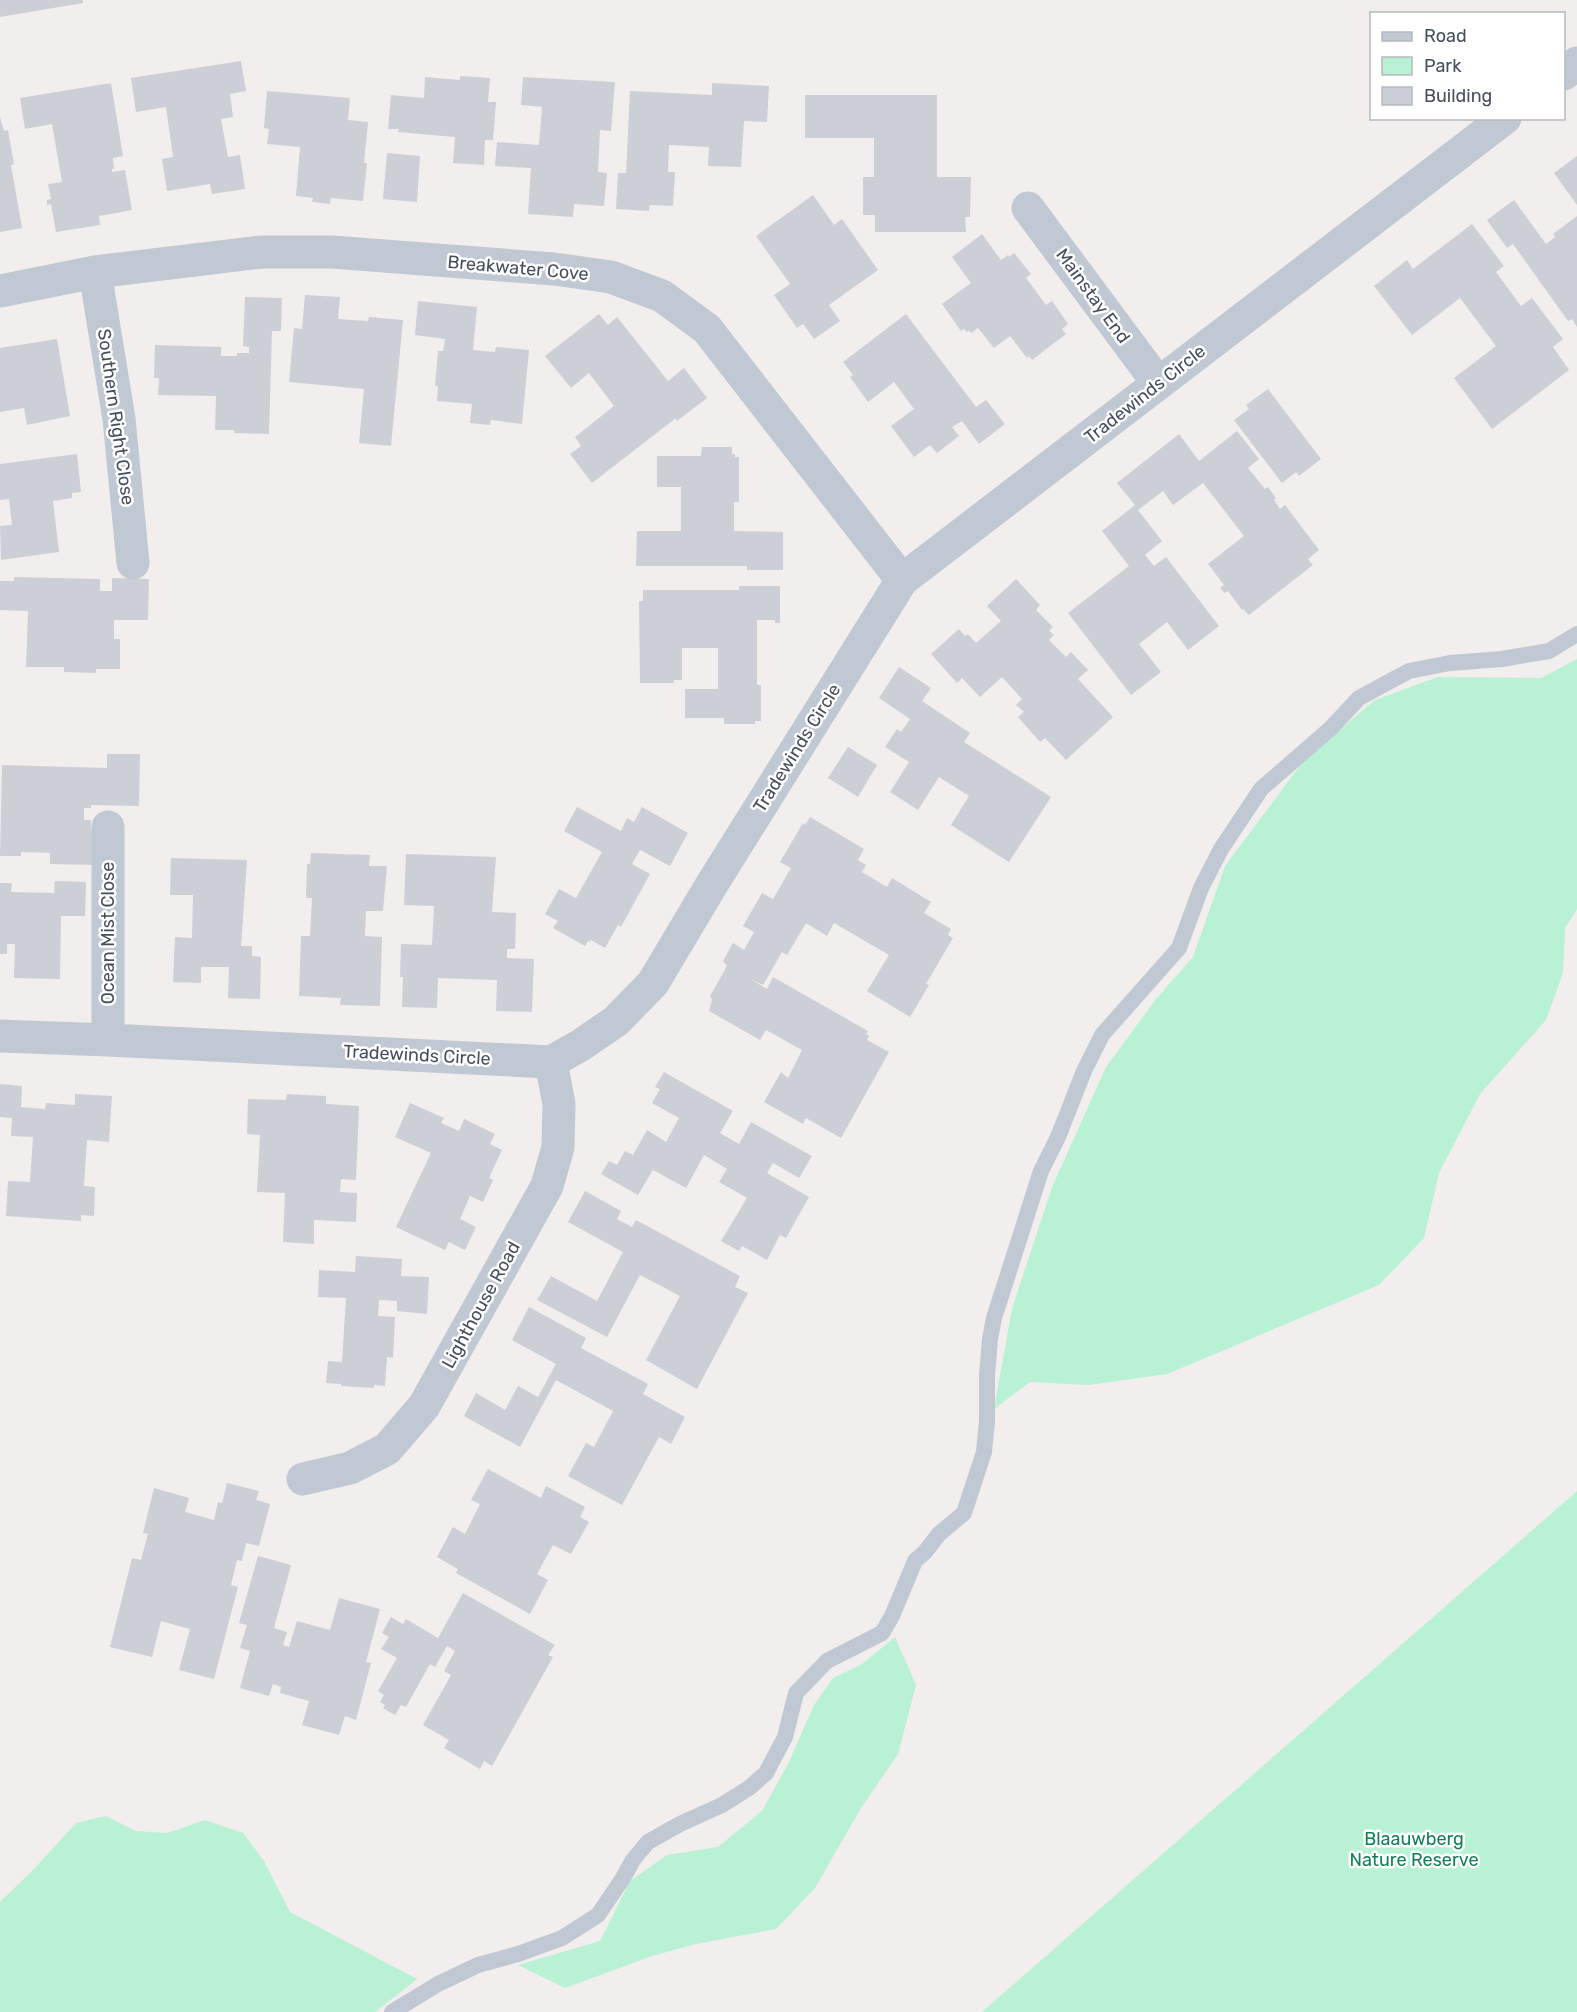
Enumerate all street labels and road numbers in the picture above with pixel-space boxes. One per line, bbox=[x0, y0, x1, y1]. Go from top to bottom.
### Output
street label: Mainstay End bbox=[1051, 244, 1135, 348]
street label: Breakwater Cove bbox=[446, 251, 590, 285]
street label: Southern Right Close bbox=[93, 327, 139, 507]
street label: Tradewinds Circle bbox=[1080, 340, 1210, 448]
street label: Tradewinds Circle bbox=[749, 680, 845, 816]
street label: Ocean Mist Close bbox=[97, 862, 119, 1004]
street label: Tradewinds Circle bbox=[343, 1040, 491, 1070]
street label: Lighthouse Road bbox=[437, 1238, 525, 1372]

